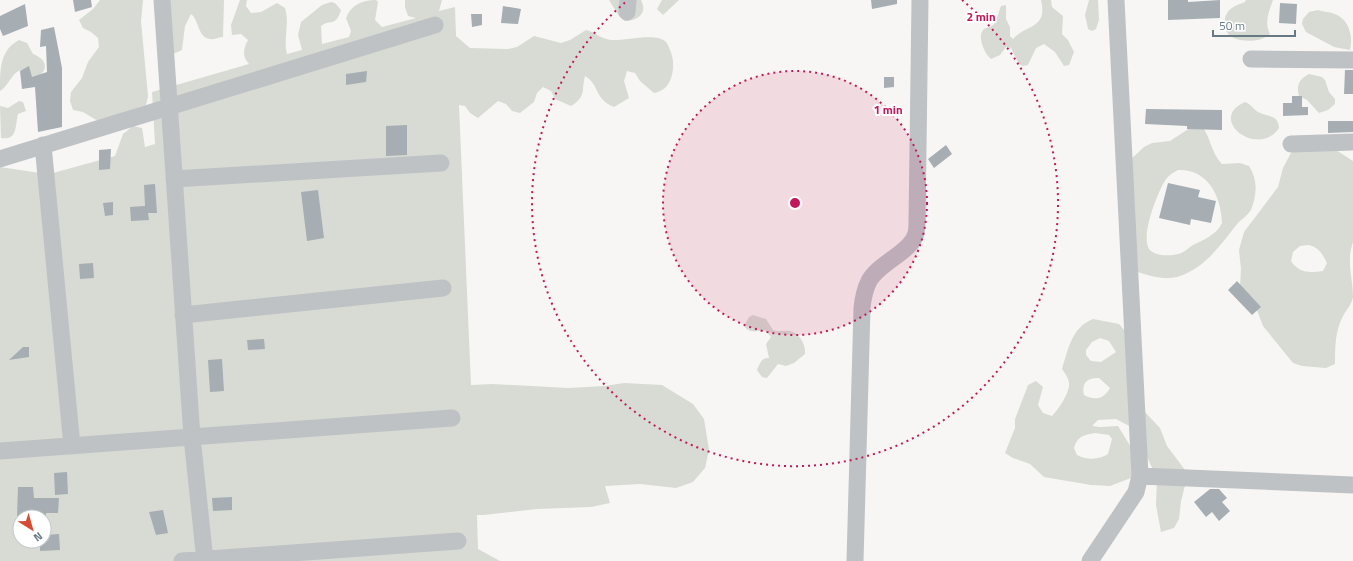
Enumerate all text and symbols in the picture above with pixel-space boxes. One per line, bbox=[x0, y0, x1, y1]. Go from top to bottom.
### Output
text: 2 min bbox=[966, 7, 996, 26]
scale bar bbox=[1213, 12, 1295, 38]
text: 50 m bbox=[1219, 16, 1245, 35]
text: 1 min bbox=[873, 100, 903, 119]
centre of rings bbox=[788, 196, 802, 210]
north arrow bbox=[12, 509, 52, 549]
text: N bbox=[30, 528, 46, 546]

